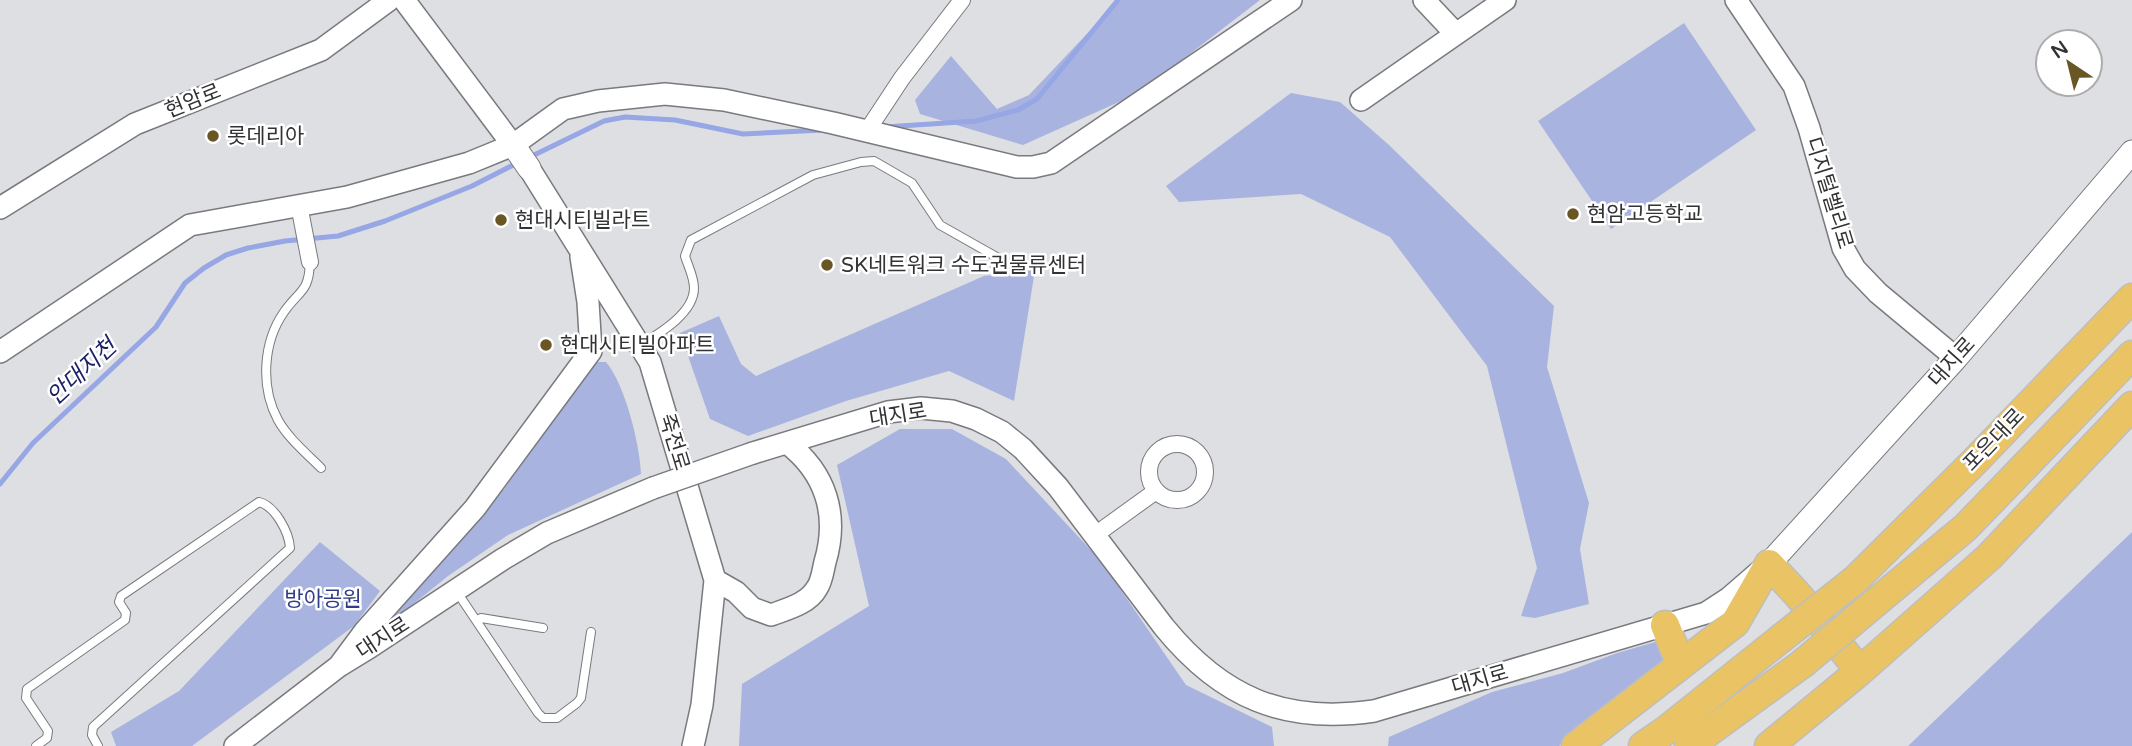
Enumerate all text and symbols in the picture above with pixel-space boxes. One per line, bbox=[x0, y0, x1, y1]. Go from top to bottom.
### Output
north arrow bbox=[2034, 28, 2104, 98]
text: N bbox=[2047, 37, 2072, 63]
street label: 현암로 bbox=[161, 79, 225, 123]
place label: 롯데리아 bbox=[227, 124, 304, 149]
marker: 롯데리아 bbox=[205, 128, 221, 144]
street label: 디지털벨리로 bbox=[1800, 134, 1858, 252]
place label: 현암고등학교 bbox=[1587, 202, 1703, 227]
marker: 현암고등학교 bbox=[1565, 206, 1581, 222]
place label: 현대시티빌라트 bbox=[515, 208, 650, 233]
marker: 현대시티빌라트 bbox=[493, 212, 509, 228]
place label: SK네트워크 수도권물류센터 bbox=[841, 253, 1086, 278]
marker: SK네트워크 수도권물류센터 bbox=[819, 257, 835, 273]
water label: 안대지천 bbox=[42, 331, 125, 411]
street label: 대지로 bbox=[1923, 332, 1981, 392]
place label: 현대시티빌아파트 bbox=[560, 333, 715, 358]
marker: 현대시티빌아파트 bbox=[538, 337, 554, 353]
street label: 대지로 bbox=[867, 398, 929, 432]
street label: 포은대로 bbox=[1958, 404, 2030, 476]
street label: 죽전로 bbox=[654, 411, 694, 473]
park label: 방아공원 bbox=[284, 587, 362, 612]
street label: 대지로 bbox=[352, 612, 414, 664]
street label: 대지로 bbox=[1449, 660, 1511, 700]

